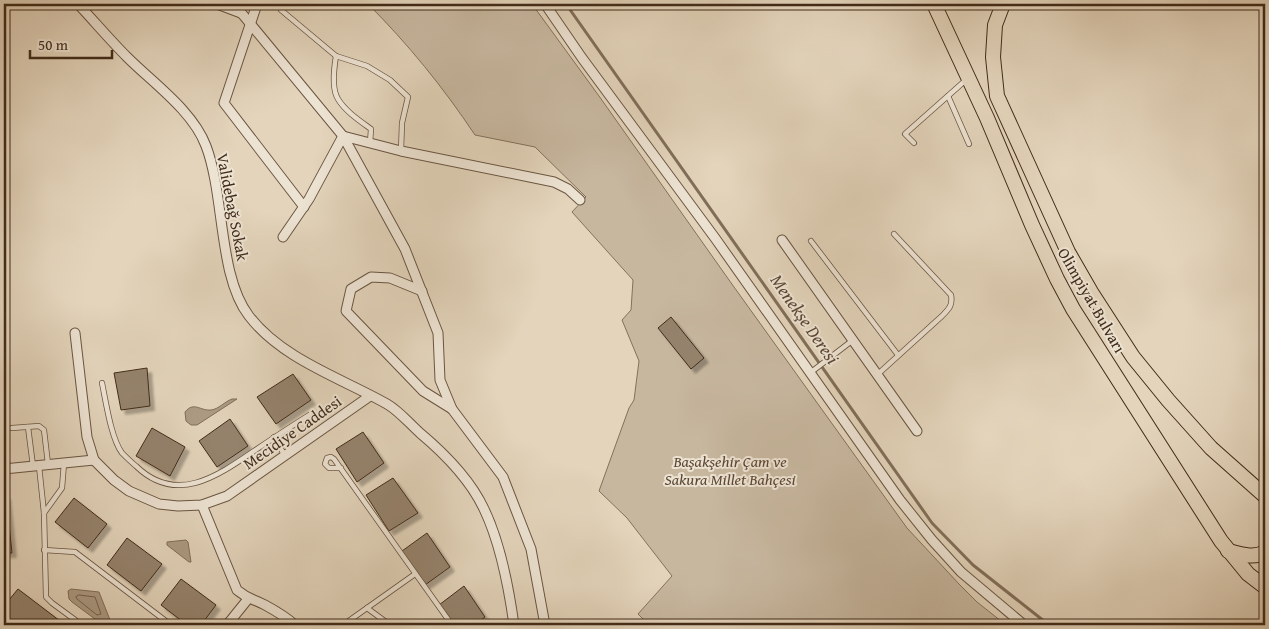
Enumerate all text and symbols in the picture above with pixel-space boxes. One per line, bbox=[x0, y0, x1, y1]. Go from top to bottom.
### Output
scale bar bbox=[30, 28, 112, 60]
text: 50 m bbox=[38, 34, 69, 55]
street label: Validebağ Sokak bbox=[211, 151, 255, 264]
street label: Olimpiyat Bulvarı bbox=[1052, 243, 1132, 357]
water label: Menekşe Deresi bbox=[764, 268, 846, 370]
street label: Mecidiye Caddesi bbox=[238, 389, 347, 475]
park label: Başakşehir Çam ve Sakura Millet Bahçesi bbox=[664, 449, 796, 491]

